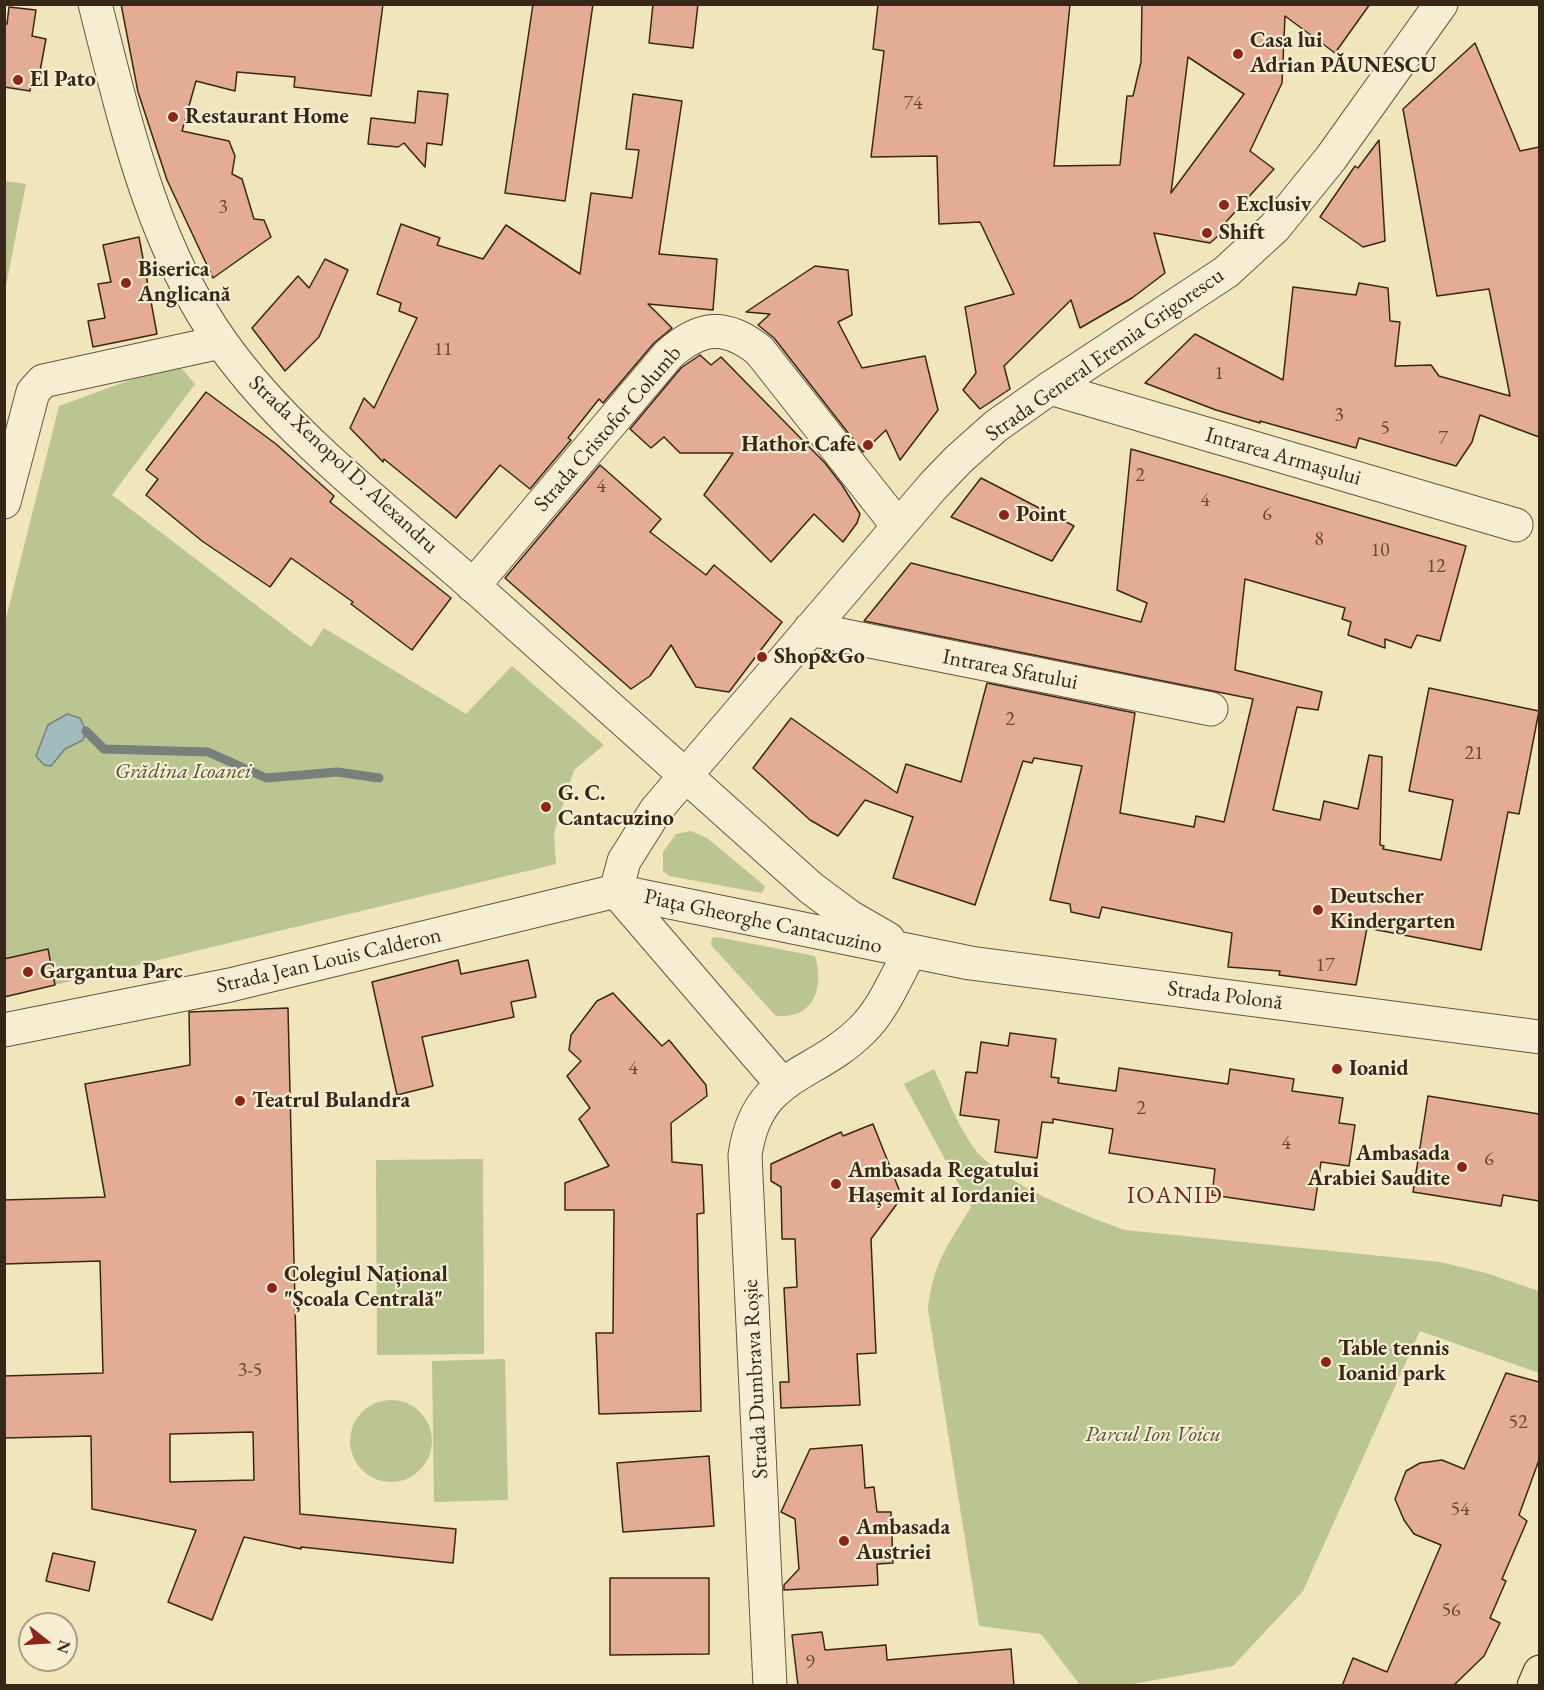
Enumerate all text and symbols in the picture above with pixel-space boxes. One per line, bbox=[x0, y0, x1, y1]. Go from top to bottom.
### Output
place label: Casa lui Adrian PĂUNESCU bbox=[1250, 28, 1437, 80]
marker: Casa lui Adrian PĂUNESCU bbox=[1231, 47, 1245, 61]
place label: El Pato bbox=[30, 67, 96, 93]
marker: El Pato bbox=[11, 73, 25, 87]
house number: 74 bbox=[903, 92, 923, 116]
place label: Restaurant Home bbox=[185, 104, 349, 130]
marker: Restaurant Home bbox=[166, 110, 180, 124]
place label: Exclusiv bbox=[1236, 192, 1311, 218]
house number: 3 bbox=[218, 196, 228, 220]
marker: Exclusiv bbox=[1217, 198, 1231, 212]
place label: Shift bbox=[1219, 220, 1265, 246]
marker: Shift bbox=[1200, 226, 1214, 240]
place label: Biserica Anglicană bbox=[138, 257, 230, 308]
street label: Strada General Eremia Grigorescu bbox=[981, 262, 1229, 448]
marker: Biserica Anglicană bbox=[119, 276, 133, 290]
house number: 11 bbox=[433, 338, 453, 362]
street label: Strada Cristofor Columb bbox=[529, 341, 687, 517]
house number: 1 bbox=[1214, 362, 1224, 386]
street label: Strada Xenopol D. Alexandru bbox=[243, 370, 443, 560]
house number: 3 bbox=[1334, 404, 1344, 428]
house number: 5 bbox=[1380, 417, 1390, 441]
street label: Intrarea Armașului bbox=[1202, 422, 1364, 492]
house number: 7 bbox=[1438, 427, 1448, 451]
place label: Hathor Cafe bbox=[741, 432, 856, 458]
marker: Hathor Cafe bbox=[861, 438, 875, 452]
house number: 2 bbox=[1135, 464, 1145, 488]
house number: 4 bbox=[596, 475, 606, 499]
house number: 4 bbox=[1200, 489, 1210, 513]
place label: Point bbox=[1016, 502, 1067, 528]
house number: 6 bbox=[1262, 503, 1272, 527]
marker: Point bbox=[997, 508, 1011, 522]
house number: 8 bbox=[1314, 528, 1324, 552]
house number: 10 bbox=[1370, 539, 1390, 563]
house number: 12 bbox=[1426, 555, 1446, 579]
place label: Shop&Go bbox=[774, 644, 865, 670]
street label: Intrarea Sfatului bbox=[940, 644, 1080, 696]
marker: Shop&Go bbox=[755, 650, 769, 664]
house number: 2 bbox=[1005, 708, 1015, 732]
house number: 21 bbox=[1464, 742, 1484, 766]
park label: Grădina Icoanei bbox=[115, 759, 251, 785]
place label: G. C. Cantacuzino bbox=[558, 781, 674, 832]
marker: G. C. Cantacuzino bbox=[539, 800, 553, 814]
street label: Piața Gheorghe Cantacuzino bbox=[642, 884, 884, 960]
place label: Deutscher Kindergarten bbox=[1330, 884, 1455, 936]
marker: Deutscher Kindergarten bbox=[1311, 903, 1325, 917]
street label: Strada Jean Louis Calderon bbox=[214, 922, 444, 1000]
house number: 17 bbox=[1315, 954, 1335, 978]
place label: Gargantua Parc bbox=[40, 959, 183, 985]
marker: Gargantua Parc bbox=[21, 965, 35, 979]
street label: Strada Polonă bbox=[1166, 976, 1284, 1016]
place label: Ioanid bbox=[1349, 1056, 1409, 1082]
house number: 4 bbox=[628, 1057, 638, 1081]
marker: Ioanid bbox=[1330, 1062, 1344, 1076]
place label: Teatrul Bulandra bbox=[252, 1088, 410, 1114]
marker: Teatrul Bulandra bbox=[233, 1094, 247, 1108]
house number: 2 bbox=[1136, 1097, 1146, 1121]
house number: 4 bbox=[1281, 1132, 1291, 1156]
place label: Ambasada Arabiei Saudite bbox=[1307, 1141, 1450, 1192]
house number: 6 bbox=[1484, 1148, 1494, 1172]
place label: Ambasada Regatului Haşemit al Iordaniei bbox=[848, 1158, 1039, 1210]
marker: Ambasada Arabiei Saudite bbox=[1455, 1160, 1469, 1174]
marker: Ambasada Regatului Haşemit al Iordaniei bbox=[829, 1177, 843, 1191]
district label: IOANID bbox=[1127, 1182, 1223, 1210]
place label: Colegiul Național "Școala Centrală" bbox=[284, 1262, 448, 1314]
street label: Strada Dumbrava Roșie bbox=[738, 1278, 774, 1480]
marker: Colegiul Național "Școala Centrală" bbox=[265, 1281, 279, 1295]
place label: Table tennis Ioanid park bbox=[1338, 1336, 1449, 1388]
marker: Table tennis Ioanid park bbox=[1319, 1355, 1333, 1369]
house number: 3-5 bbox=[238, 1359, 262, 1383]
house number: 52 bbox=[1508, 1411, 1528, 1435]
park label: Parcul Ion Voicu bbox=[1085, 1422, 1221, 1448]
house number: 54 bbox=[1450, 1498, 1470, 1522]
place label: Ambasada Austriei bbox=[856, 1515, 950, 1566]
marker: Ambasada Austriei bbox=[837, 1534, 851, 1548]
house number: 56 bbox=[1441, 1599, 1461, 1623]
north arrow bbox=[18, 1612, 78, 1672]
text: N bbox=[52, 1638, 76, 1656]
house number: 9 bbox=[805, 1651, 815, 1675]

